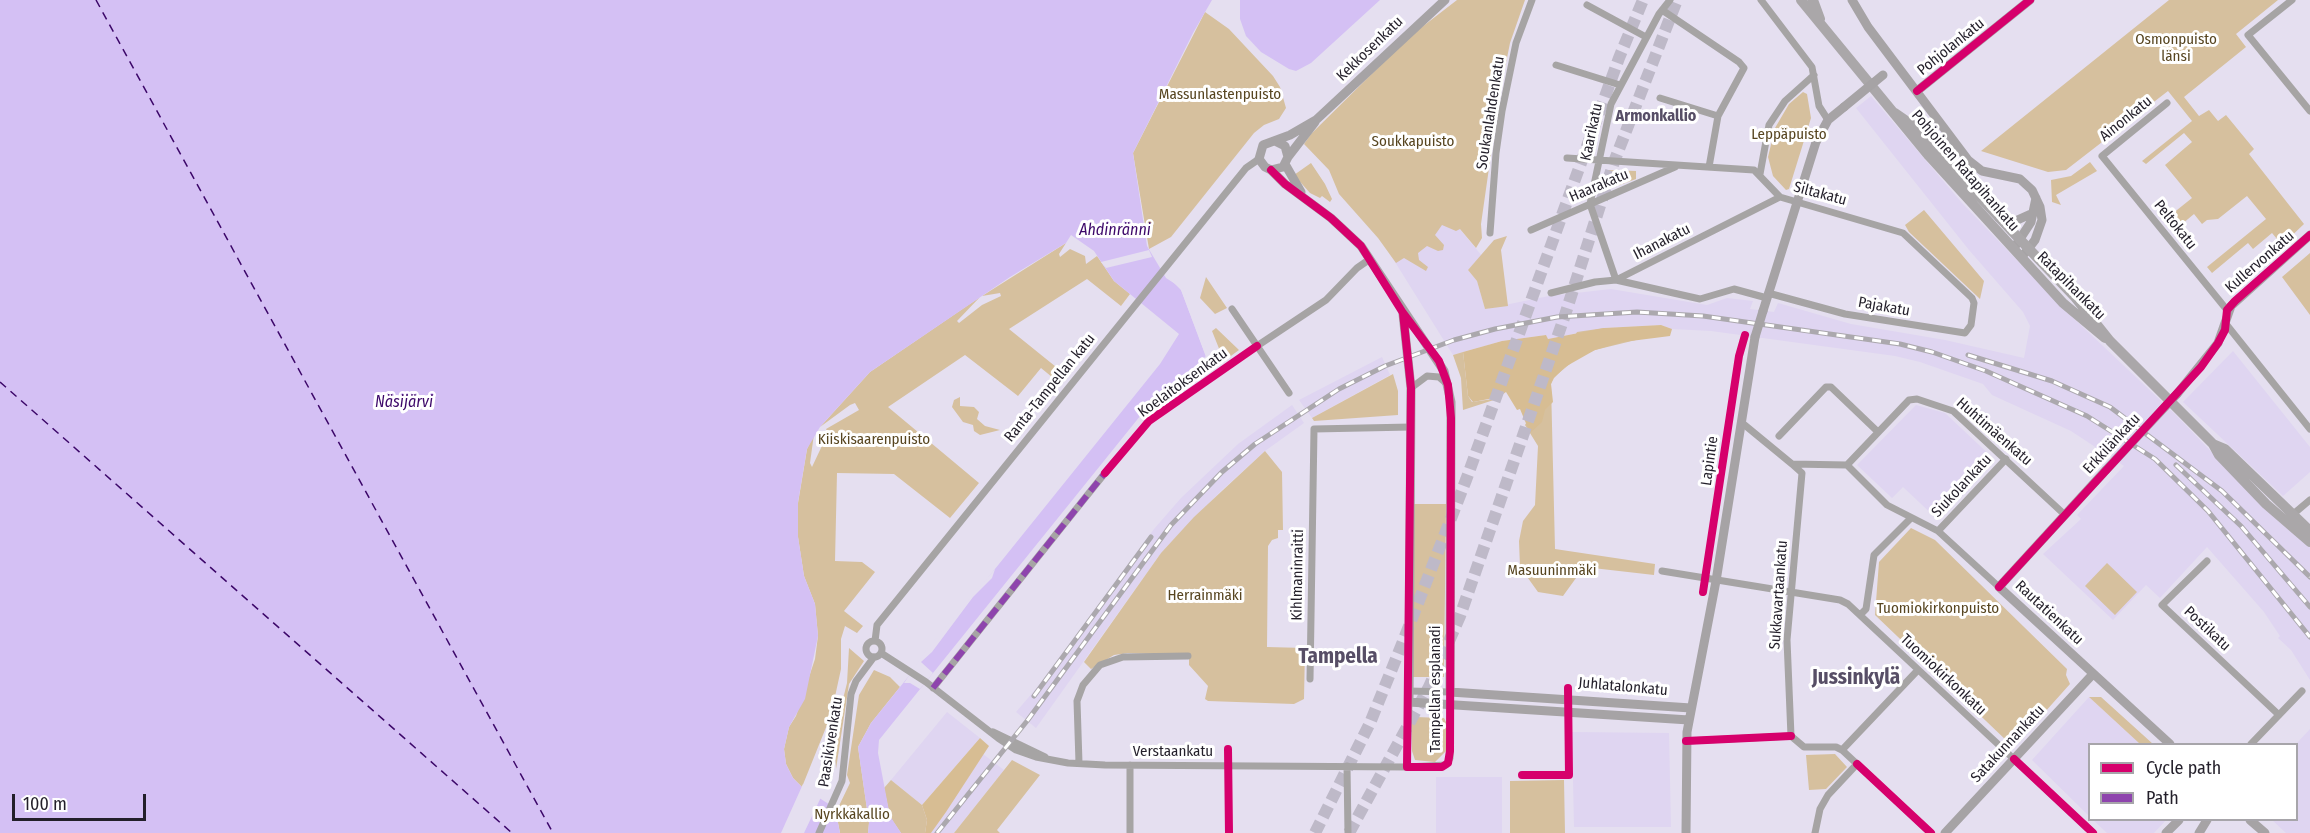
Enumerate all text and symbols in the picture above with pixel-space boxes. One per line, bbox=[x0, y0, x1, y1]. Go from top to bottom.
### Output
street label: Kekkosenkatu bbox=[1333, 13, 1407, 85]
street label: Pohjolankatu bbox=[1914, 15, 1988, 79]
park label: Osmonpuisto länsi bbox=[2135, 31, 2217, 66]
street label: Soukanlahdenkatu bbox=[1473, 55, 1509, 171]
park label: Massunlastenpuisto bbox=[1159, 86, 1281, 104]
street label: Ainonkatu bbox=[2096, 92, 2156, 146]
street label: Kaarikatu bbox=[1577, 102, 1607, 162]
district label: Armonkallio bbox=[1616, 107, 1696, 127]
street label: Pohjoinen Ratapihankatu bbox=[1907, 107, 2023, 235]
park label: Leppäpuisto bbox=[1751, 126, 1827, 144]
park label: Soukkapuisto bbox=[1372, 133, 1454, 151]
street label: Haarakatu bbox=[1567, 165, 1631, 207]
street label: Siltakatu bbox=[1791, 178, 1849, 210]
street label: Peltokatu bbox=[2150, 197, 2200, 253]
street label: Ihanakatu bbox=[1631, 220, 1693, 264]
water label: Ahdinränni bbox=[1079, 221, 1151, 241]
street label: Kullervonkatu bbox=[2222, 227, 2298, 297]
street label: Ratapihankatu bbox=[2033, 248, 2109, 324]
street label: Pajakatu bbox=[1857, 294, 1911, 320]
street label: Ranta-Tampellan katu bbox=[1001, 330, 1099, 446]
street label: Koelaitoksenkatu bbox=[1135, 345, 1231, 421]
water label: Näsijärvi bbox=[375, 393, 433, 413]
street label: Huhtimäenkatu bbox=[1952, 394, 2036, 470]
street label: Erkkilänkatu bbox=[2080, 410, 2144, 478]
park label: Kiiskisaarenpuisto bbox=[818, 431, 930, 449]
street label: Lapintie bbox=[1698, 435, 1722, 487]
street label: Siukolankatu bbox=[1928, 451, 1996, 521]
street label: Kihlmaninraitti bbox=[1288, 529, 1308, 621]
street label: Sukkavartaankatu bbox=[1766, 540, 1792, 650]
park label: Masuuninmäki bbox=[1507, 562, 1597, 580]
street label: Rautatienkatu bbox=[2011, 577, 2087, 649]
park label: Herrainmäki bbox=[1167, 587, 1243, 605]
park label: Tuomiokirkonpuisto bbox=[1877, 600, 1999, 618]
street label: Postikatu bbox=[2180, 603, 2234, 655]
street label: Tampellan esplanadi bbox=[1427, 625, 1445, 753]
street label: Tuomiokirkonkatu bbox=[1896, 631, 1990, 719]
district label: Tampella bbox=[1298, 644, 1378, 670]
district label: Jussinkylä bbox=[1812, 665, 1900, 691]
street label: Juhlatalonkatu bbox=[1578, 674, 1668, 700]
street label: Paasikivenkatu bbox=[815, 695, 847, 789]
street label: Satakunnankatu bbox=[1967, 701, 2049, 787]
street label: Verstaankatu bbox=[1133, 743, 1213, 761]
legend bbox=[2088, 743, 2298, 821]
text: Cycle path bbox=[2146, 757, 2221, 779]
scale bar bbox=[15, 782, 148, 820]
text: Path bbox=[2146, 787, 2179, 809]
text: 100 m bbox=[23, 793, 67, 815]
park label: Nyrkkäkallio bbox=[814, 806, 890, 824]

